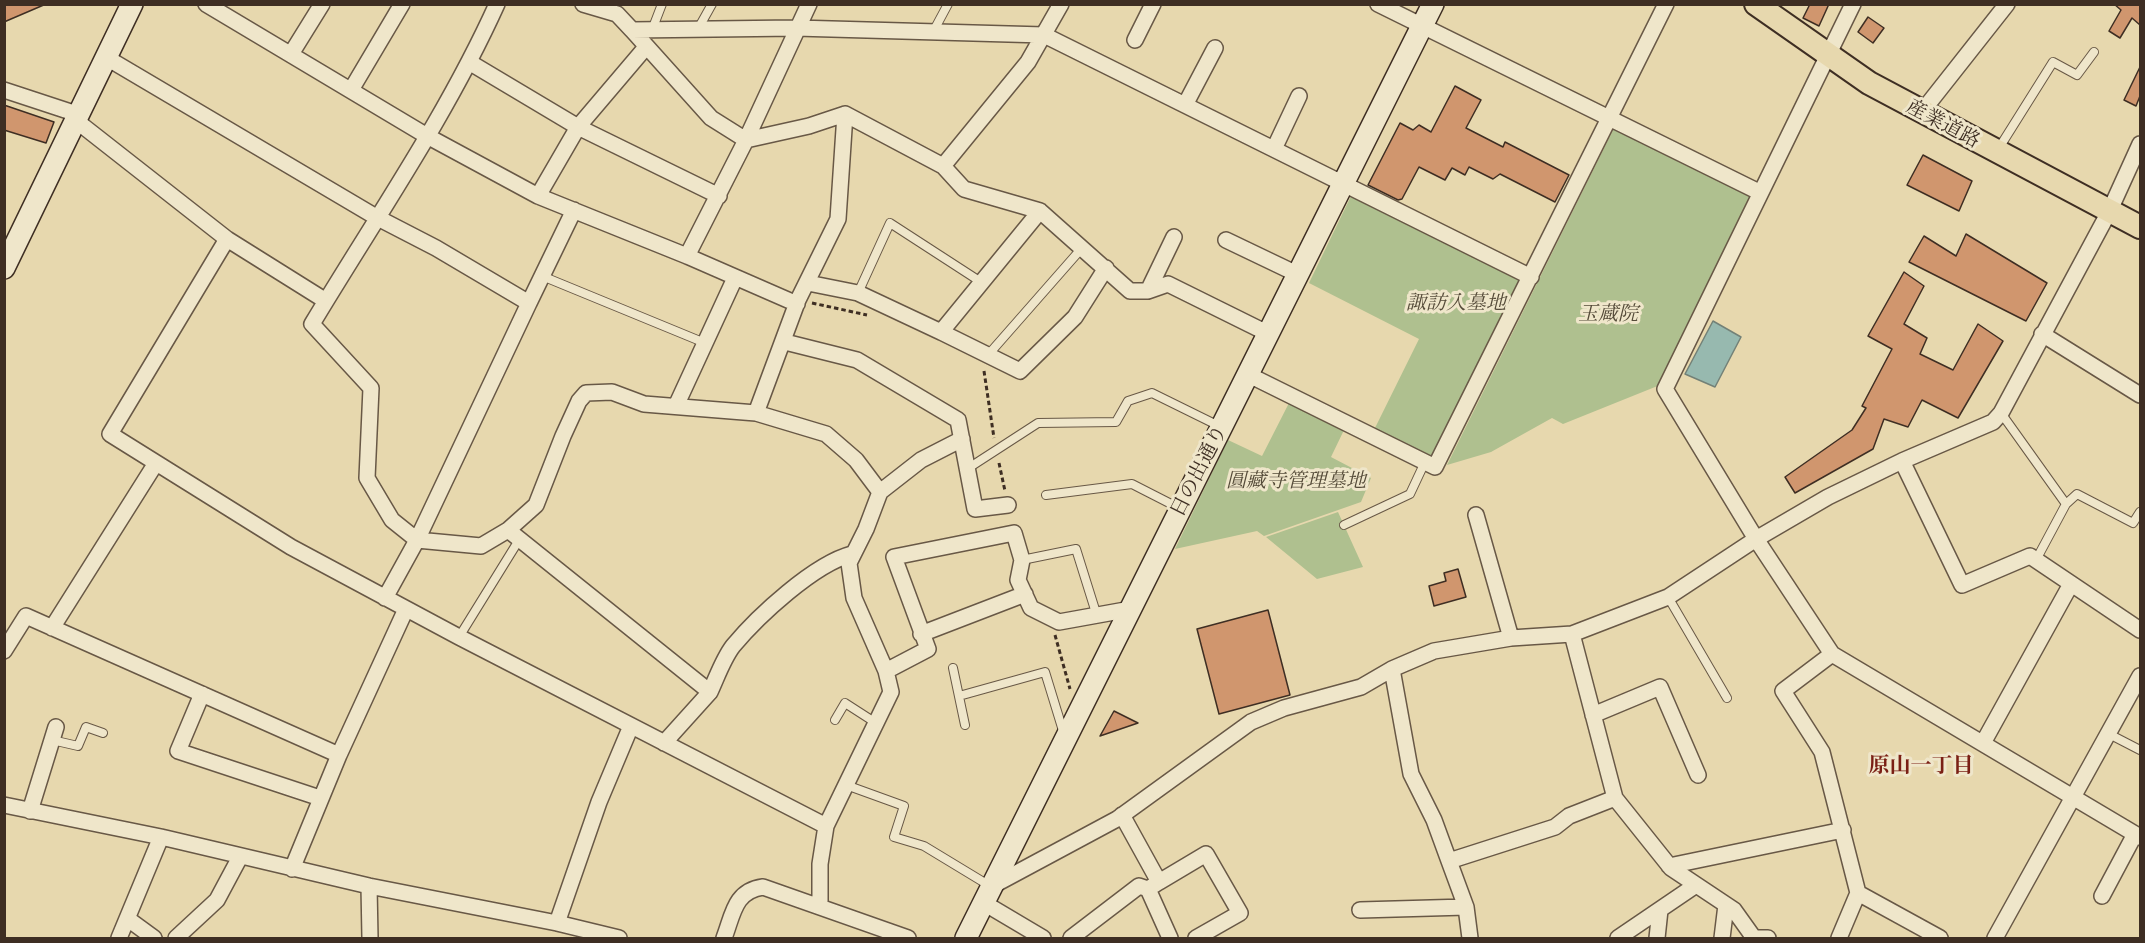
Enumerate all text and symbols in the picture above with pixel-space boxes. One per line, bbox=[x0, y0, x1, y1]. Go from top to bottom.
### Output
street label: 産業道路 bbox=[1902, 95, 1984, 153]
park label: 諏訪入墓地 bbox=[1406, 291, 1506, 315]
park label: 玉蔵院 bbox=[1578, 302, 1638, 326]
street label: 日の出通り bbox=[1166, 421, 1232, 521]
park label: 圓藏寺管理墓地 bbox=[1226, 469, 1366, 493]
district label: 原山一丁目 bbox=[1869, 753, 1973, 779]

